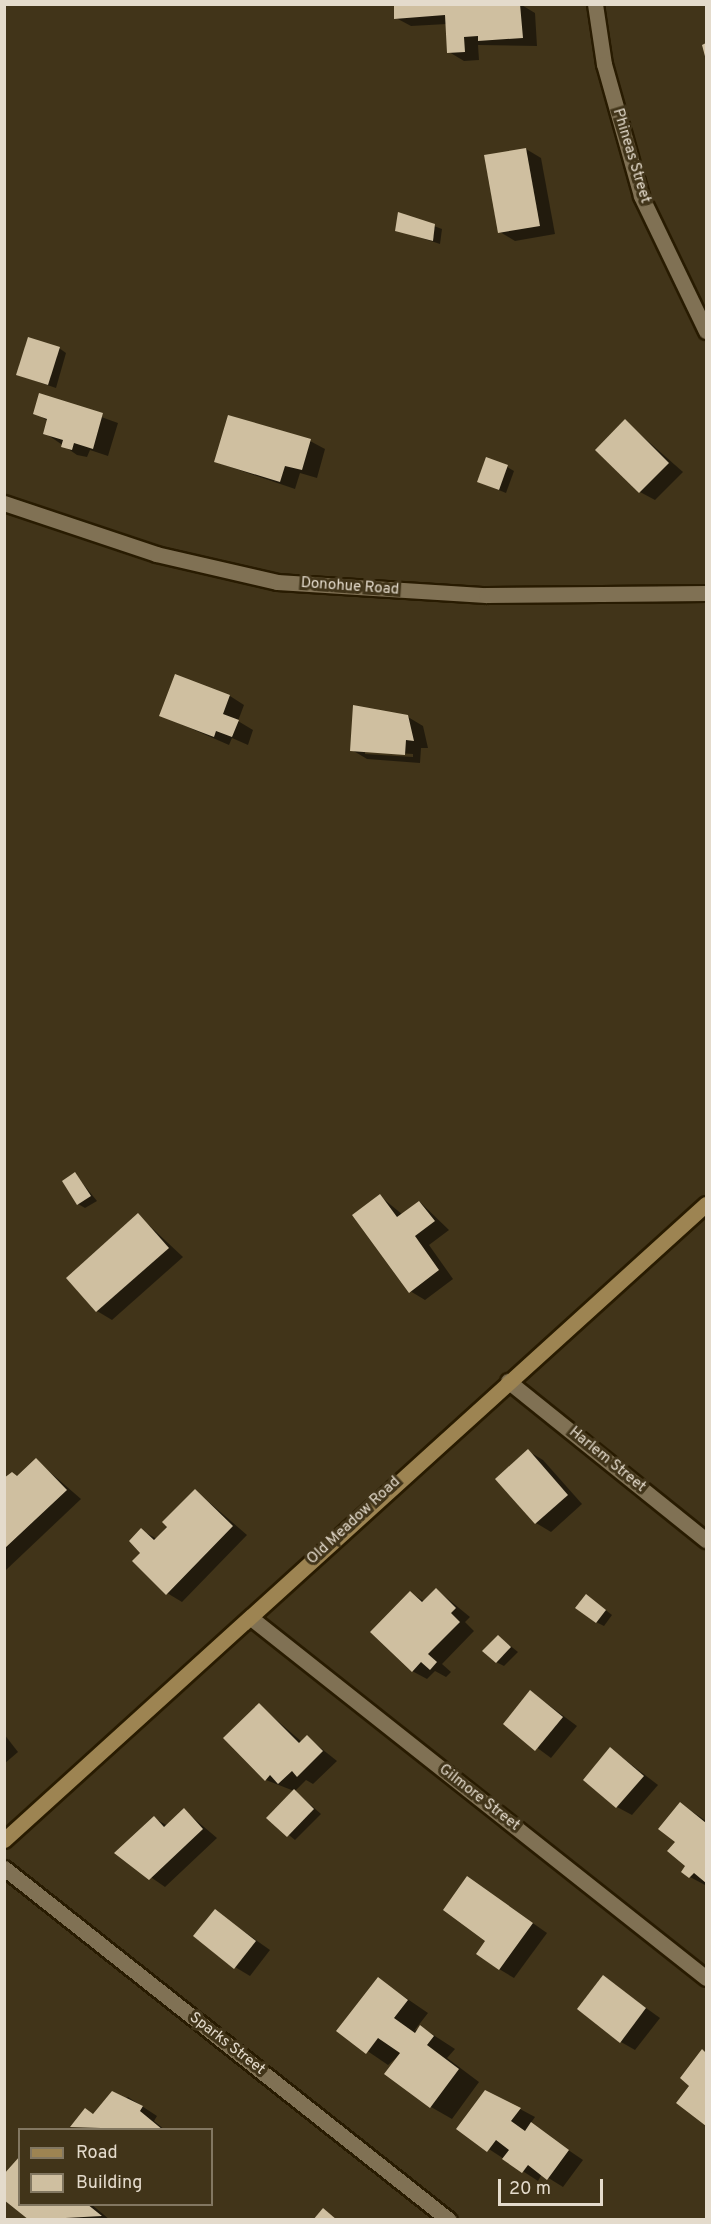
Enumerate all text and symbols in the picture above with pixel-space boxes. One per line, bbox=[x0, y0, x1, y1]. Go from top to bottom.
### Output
street label: Phineas Street bbox=[608, 106, 654, 206]
street label: Donohue Road bbox=[300, 575, 400, 599]
street label: Harlem Street bbox=[565, 1424, 649, 1496]
street label: Old Meadow Road bbox=[304, 1473, 404, 1569]
street label: Gilmore Street bbox=[435, 1761, 523, 1835]
street label: Sparks Street bbox=[186, 2009, 268, 2079]
legend bbox=[18, 2128, 213, 2206]
text: Road bbox=[76, 2142, 118, 2165]
scale bar bbox=[501, 2167, 606, 2205]
text: Building bbox=[76, 2172, 142, 2195]
text: 20 m bbox=[509, 2178, 551, 2201]

